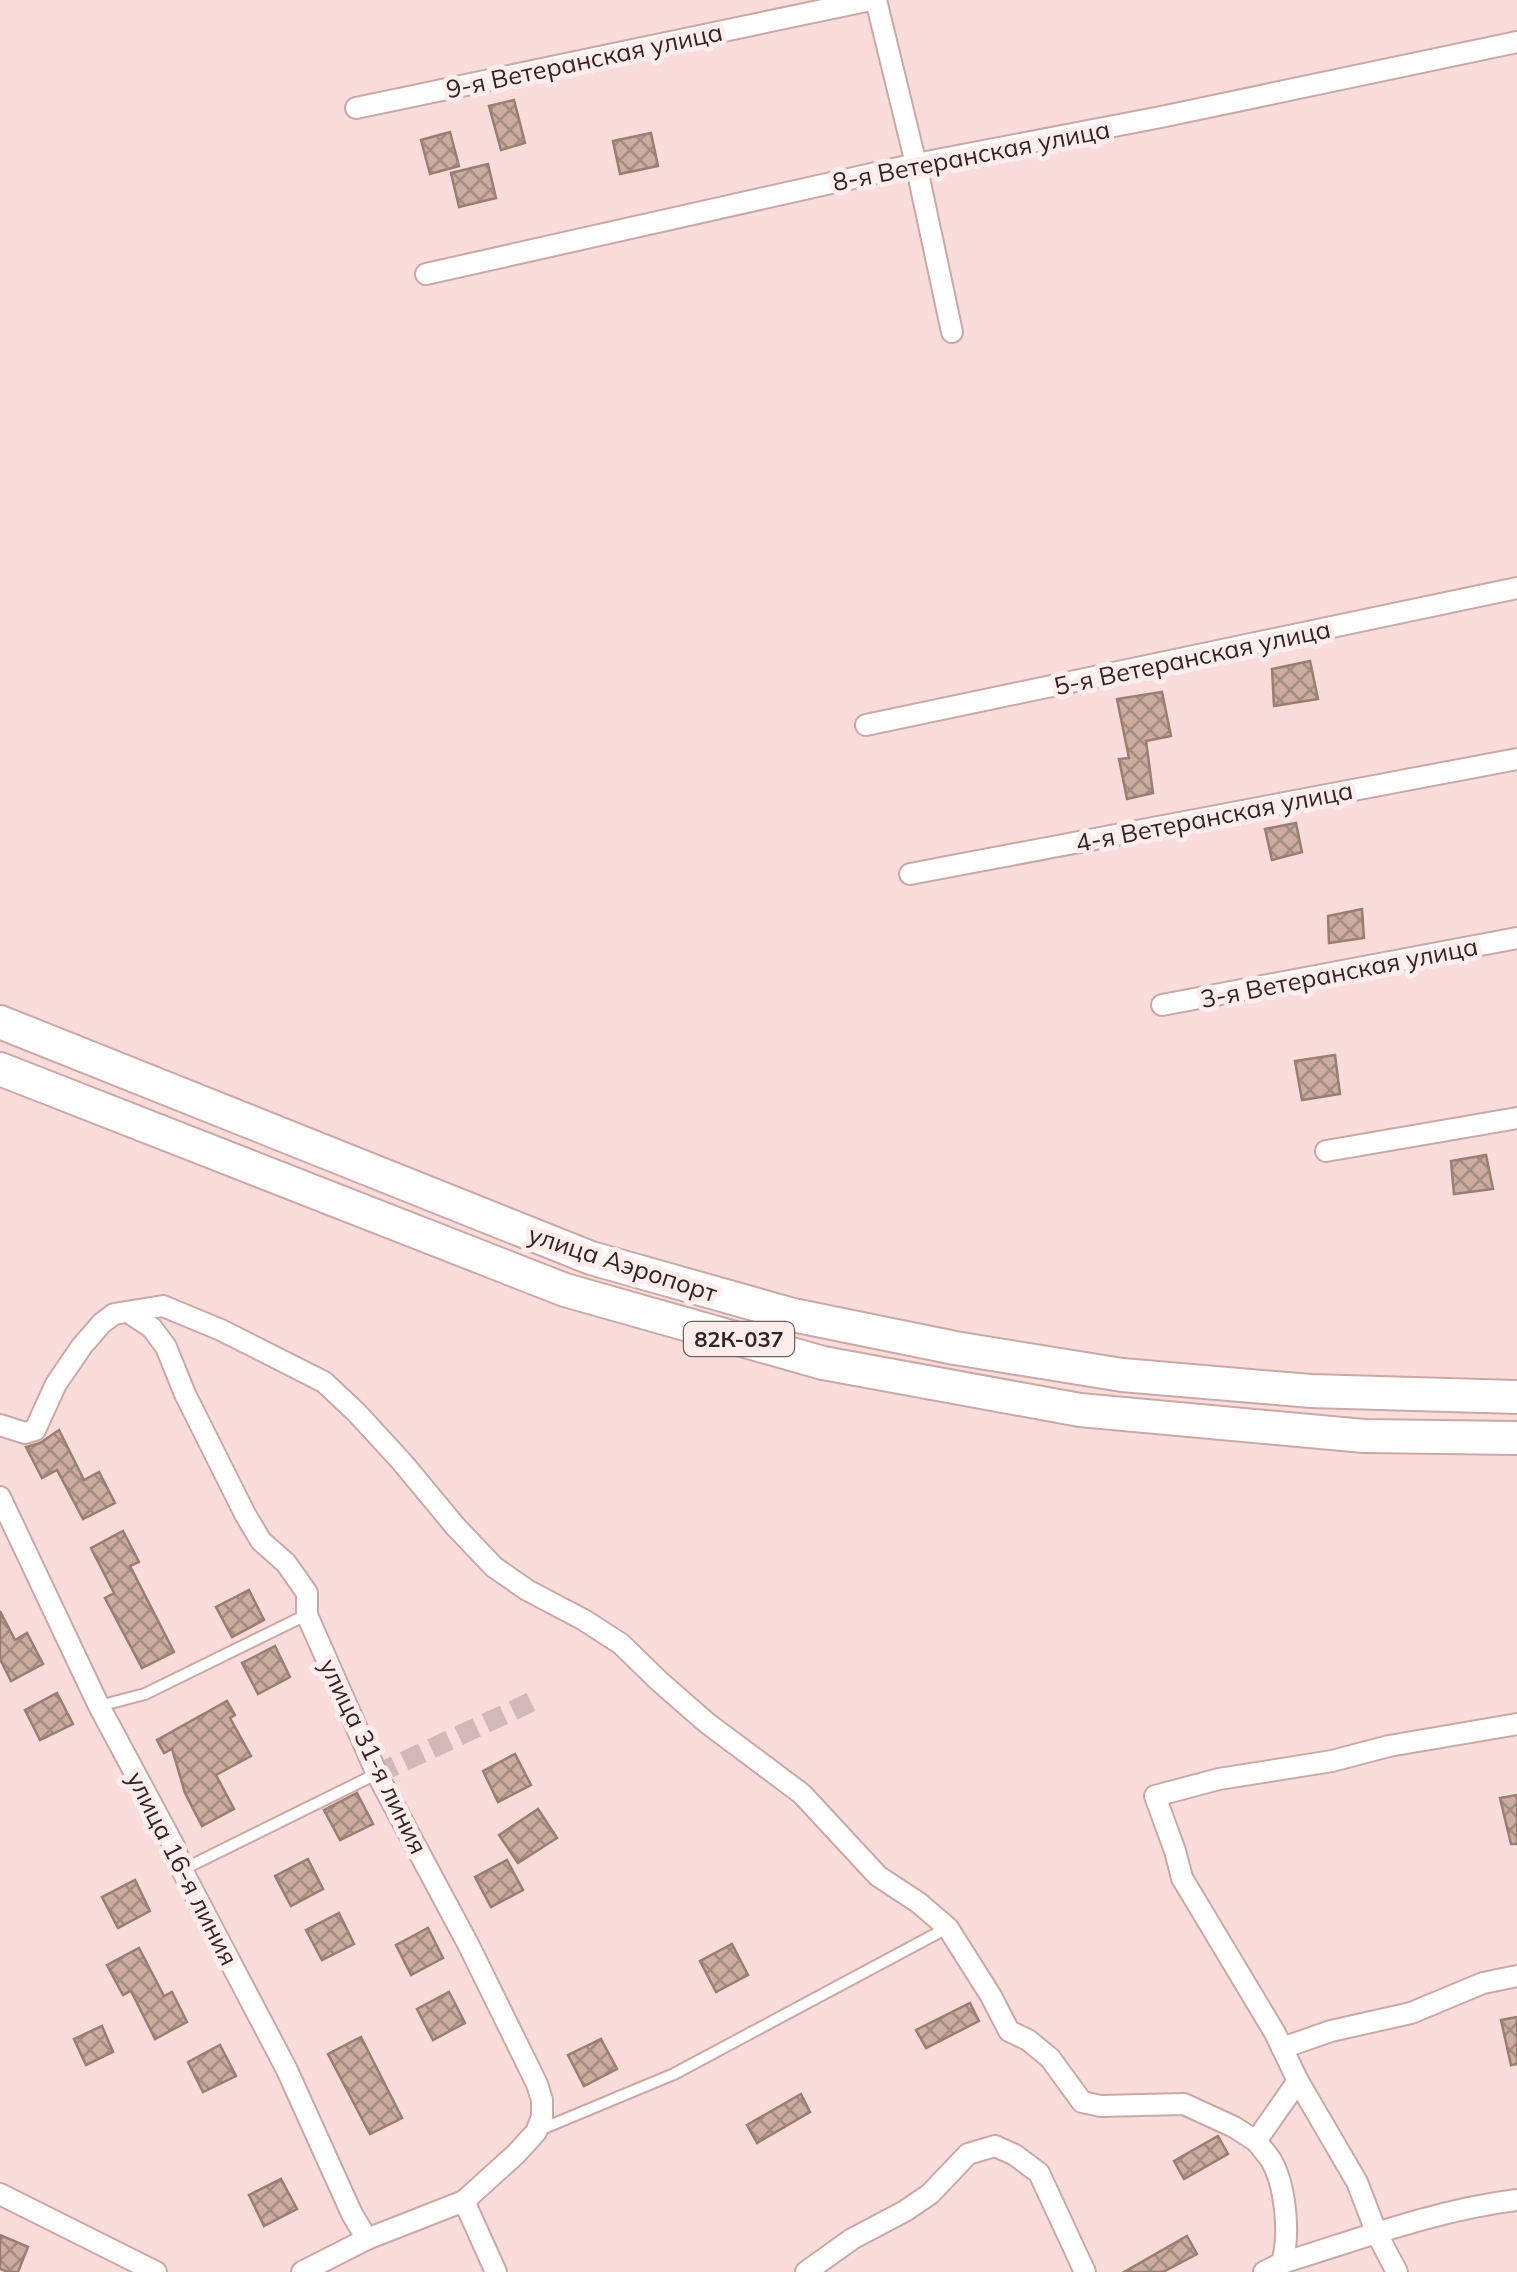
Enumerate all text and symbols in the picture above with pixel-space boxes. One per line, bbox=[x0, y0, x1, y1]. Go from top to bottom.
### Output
street label: 9-я Ветеранская улица bbox=[443, 16, 725, 104]
street label: 8-я Ветеранская улица bbox=[830, 113, 1112, 197]
street label: 5-я Ветеранская улица bbox=[1051, 613, 1333, 701]
street label: 4-я Ветеранская улица bbox=[1073, 774, 1355, 858]
street label: 3-я Ветеранская улица bbox=[1198, 930, 1480, 1014]
street label: улица Аэропорт bbox=[525, 1218, 722, 1308]
road number: 82К-037 bbox=[684, 1322, 794, 1356]
street label: улица 31-я линия bbox=[313, 1653, 435, 1859]
street label: улица 16-я линия bbox=[121, 1766, 245, 1970]

